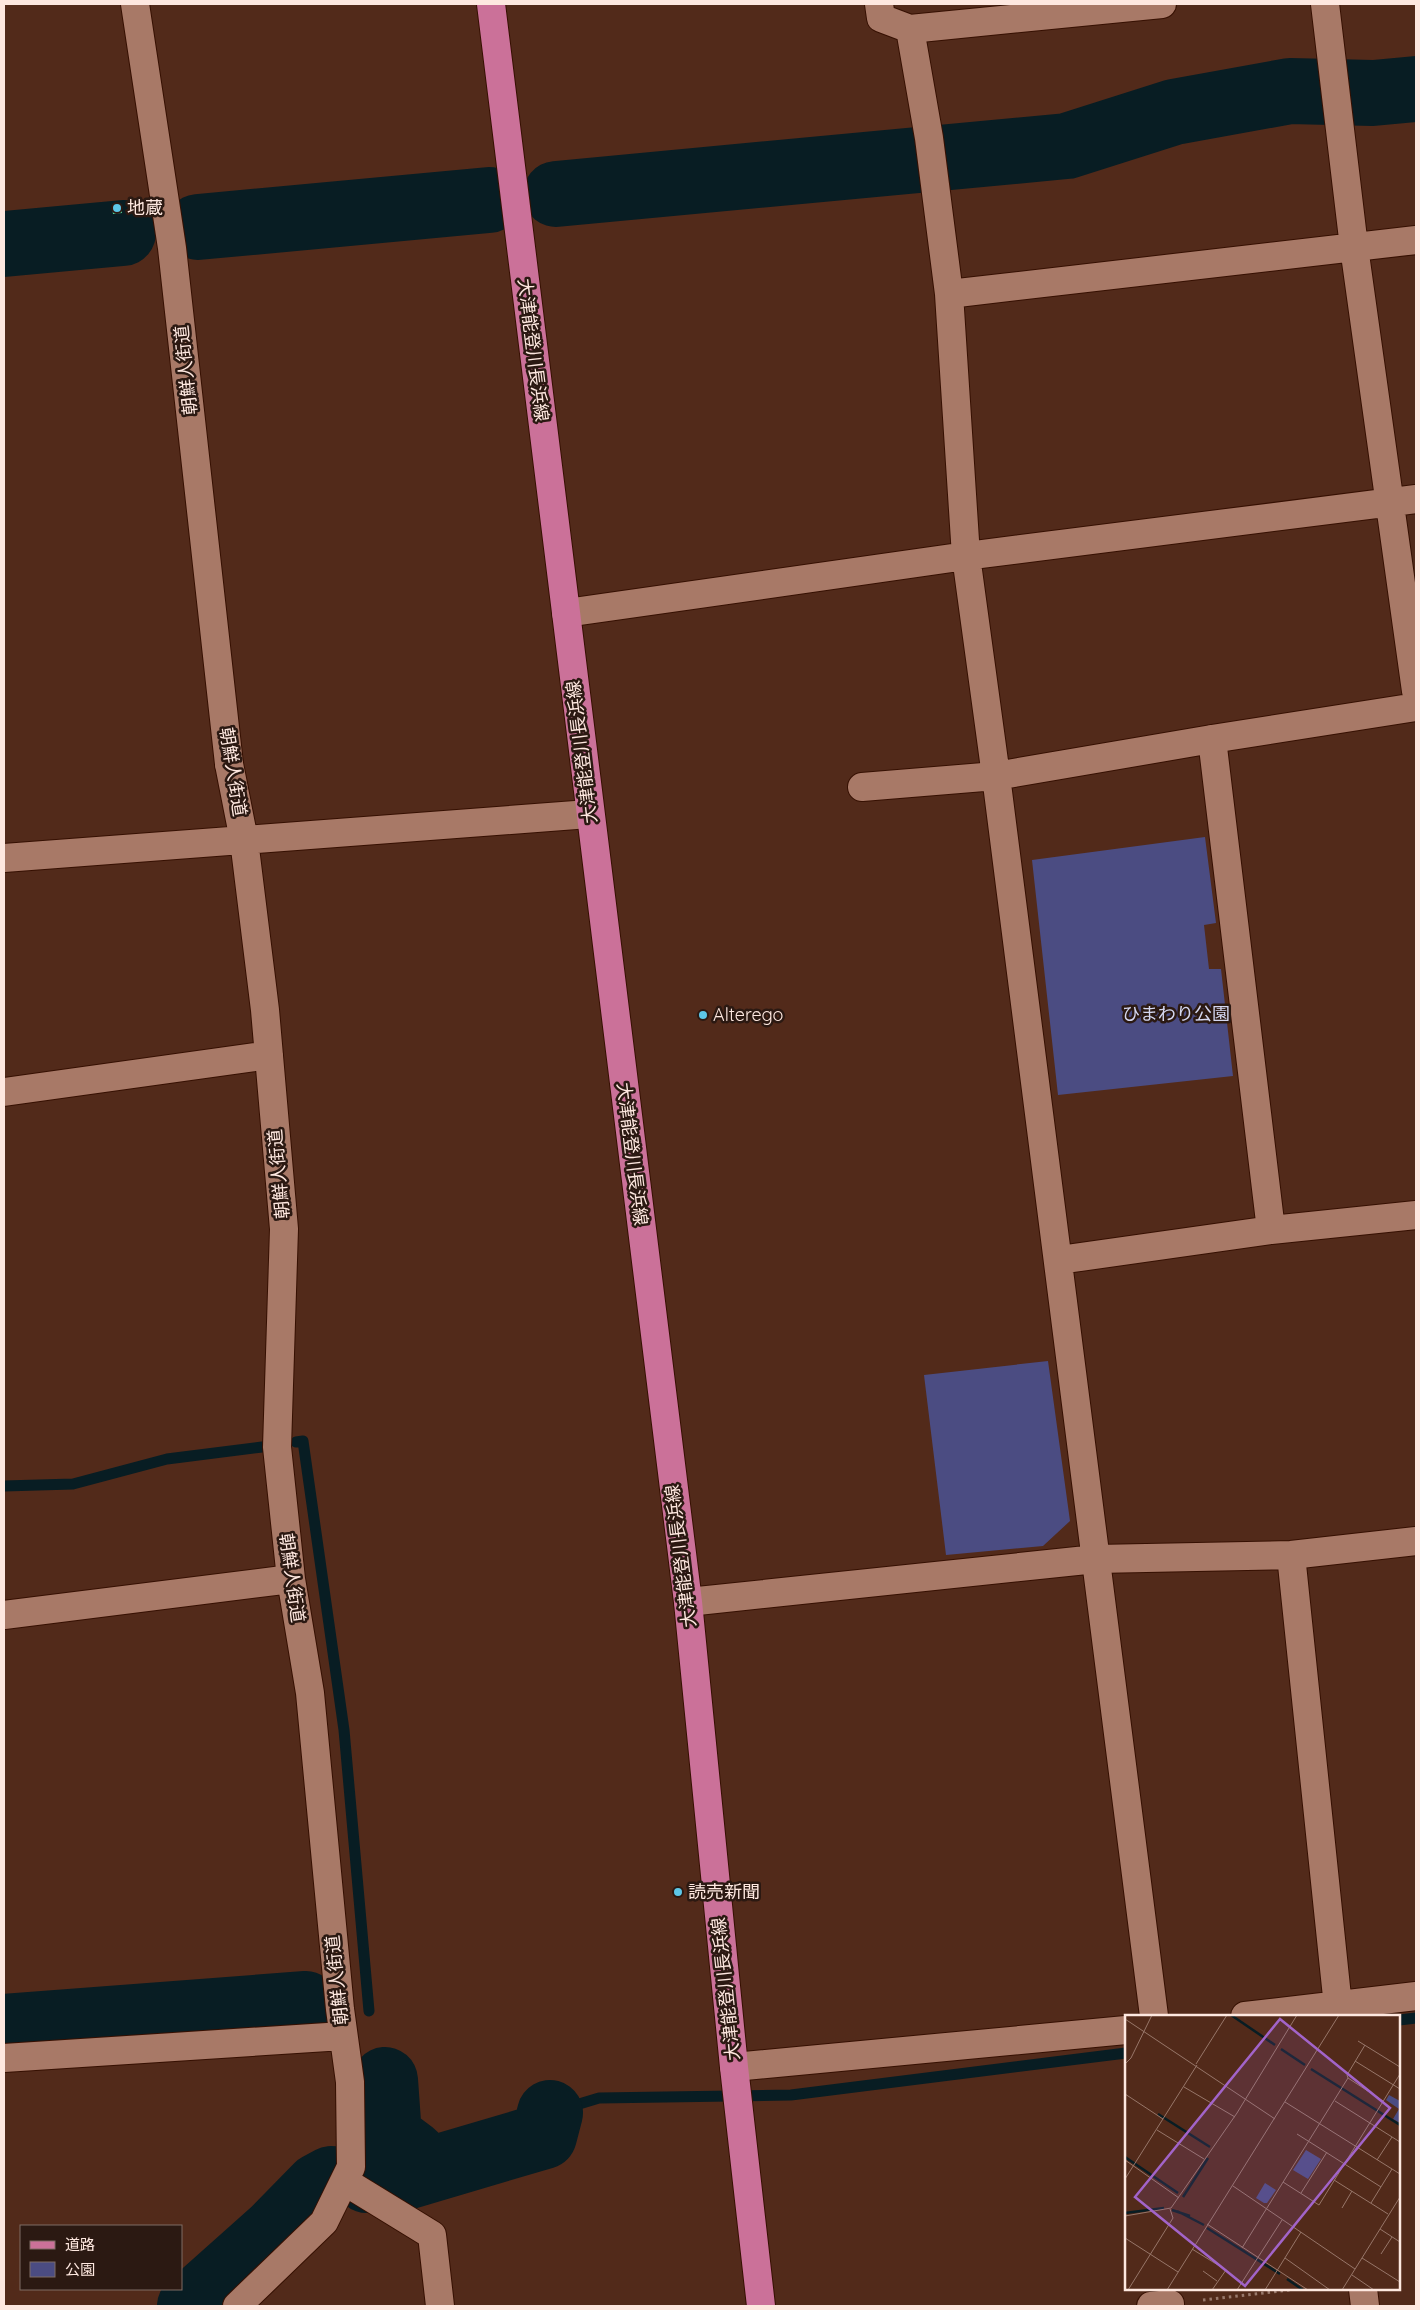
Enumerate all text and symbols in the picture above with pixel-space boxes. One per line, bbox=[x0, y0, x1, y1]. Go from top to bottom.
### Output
place label: 地蔵 bbox=[127, 196, 163, 219]
marker: 地蔵 bbox=[111, 202, 123, 214]
street label: 大津能登川長浜線 bbox=[513, 277, 554, 423]
street label: 朝鮮人街道 bbox=[169, 324, 202, 416]
street label: 大津能登川長浜線 bbox=[561, 679, 602, 825]
street label: 朝鮮人街道 bbox=[215, 726, 252, 818]
park label: ひまわり公園 bbox=[1122, 1002, 1230, 1025]
place label: Alterego bbox=[713, 1003, 783, 1026]
marker: Alterego bbox=[697, 1009, 709, 1021]
street label: 大津能登川長浜線 bbox=[612, 1081, 653, 1227]
street label: 朝鮮人街道 bbox=[263, 1128, 294, 1220]
street label: 大津能登川長浜線 bbox=[660, 1483, 701, 1629]
street label: 朝鮮人街道 bbox=[275, 1532, 310, 1624]
place label: 読売新聞 bbox=[688, 1880, 760, 1903]
marker: 読売新聞 bbox=[672, 1886, 684, 1898]
street label: 大津能登川長浜線 bbox=[707, 1916, 744, 2062]
street label: 朝鮮人街道 bbox=[320, 1934, 353, 2026]
inset map bbox=[1125, 2015, 1400, 2290]
legend bbox=[20, 2225, 182, 2290]
text: 道路 bbox=[65, 2235, 95, 2254]
text: 公園 bbox=[65, 2260, 95, 2279]

